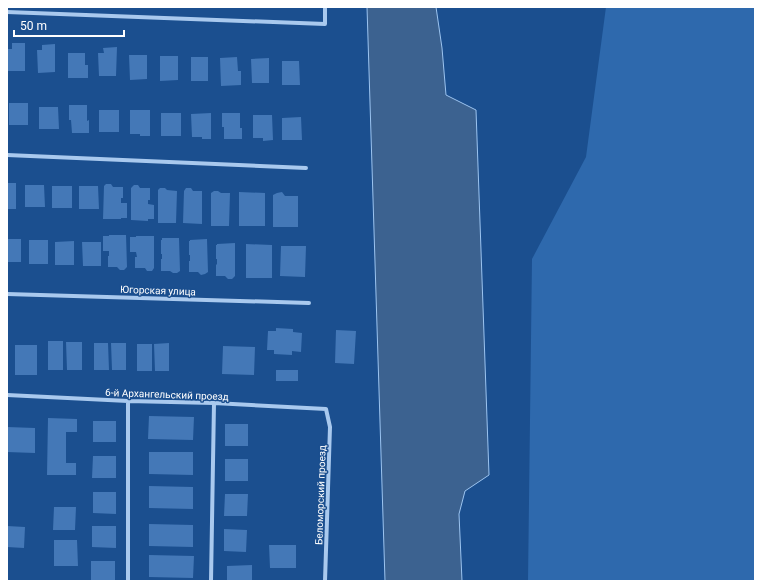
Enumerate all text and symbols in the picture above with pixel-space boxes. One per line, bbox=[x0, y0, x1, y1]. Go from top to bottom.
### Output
scale bar bbox=[14, 12, 124, 38]
text: 50 m bbox=[20, 19, 47, 33]
street label: Югорская улица bbox=[120, 284, 196, 297]
street label: 6-й Архангельский проезд bbox=[105, 387, 229, 402]
street label: Беломорский проезд bbox=[313, 445, 328, 545]

